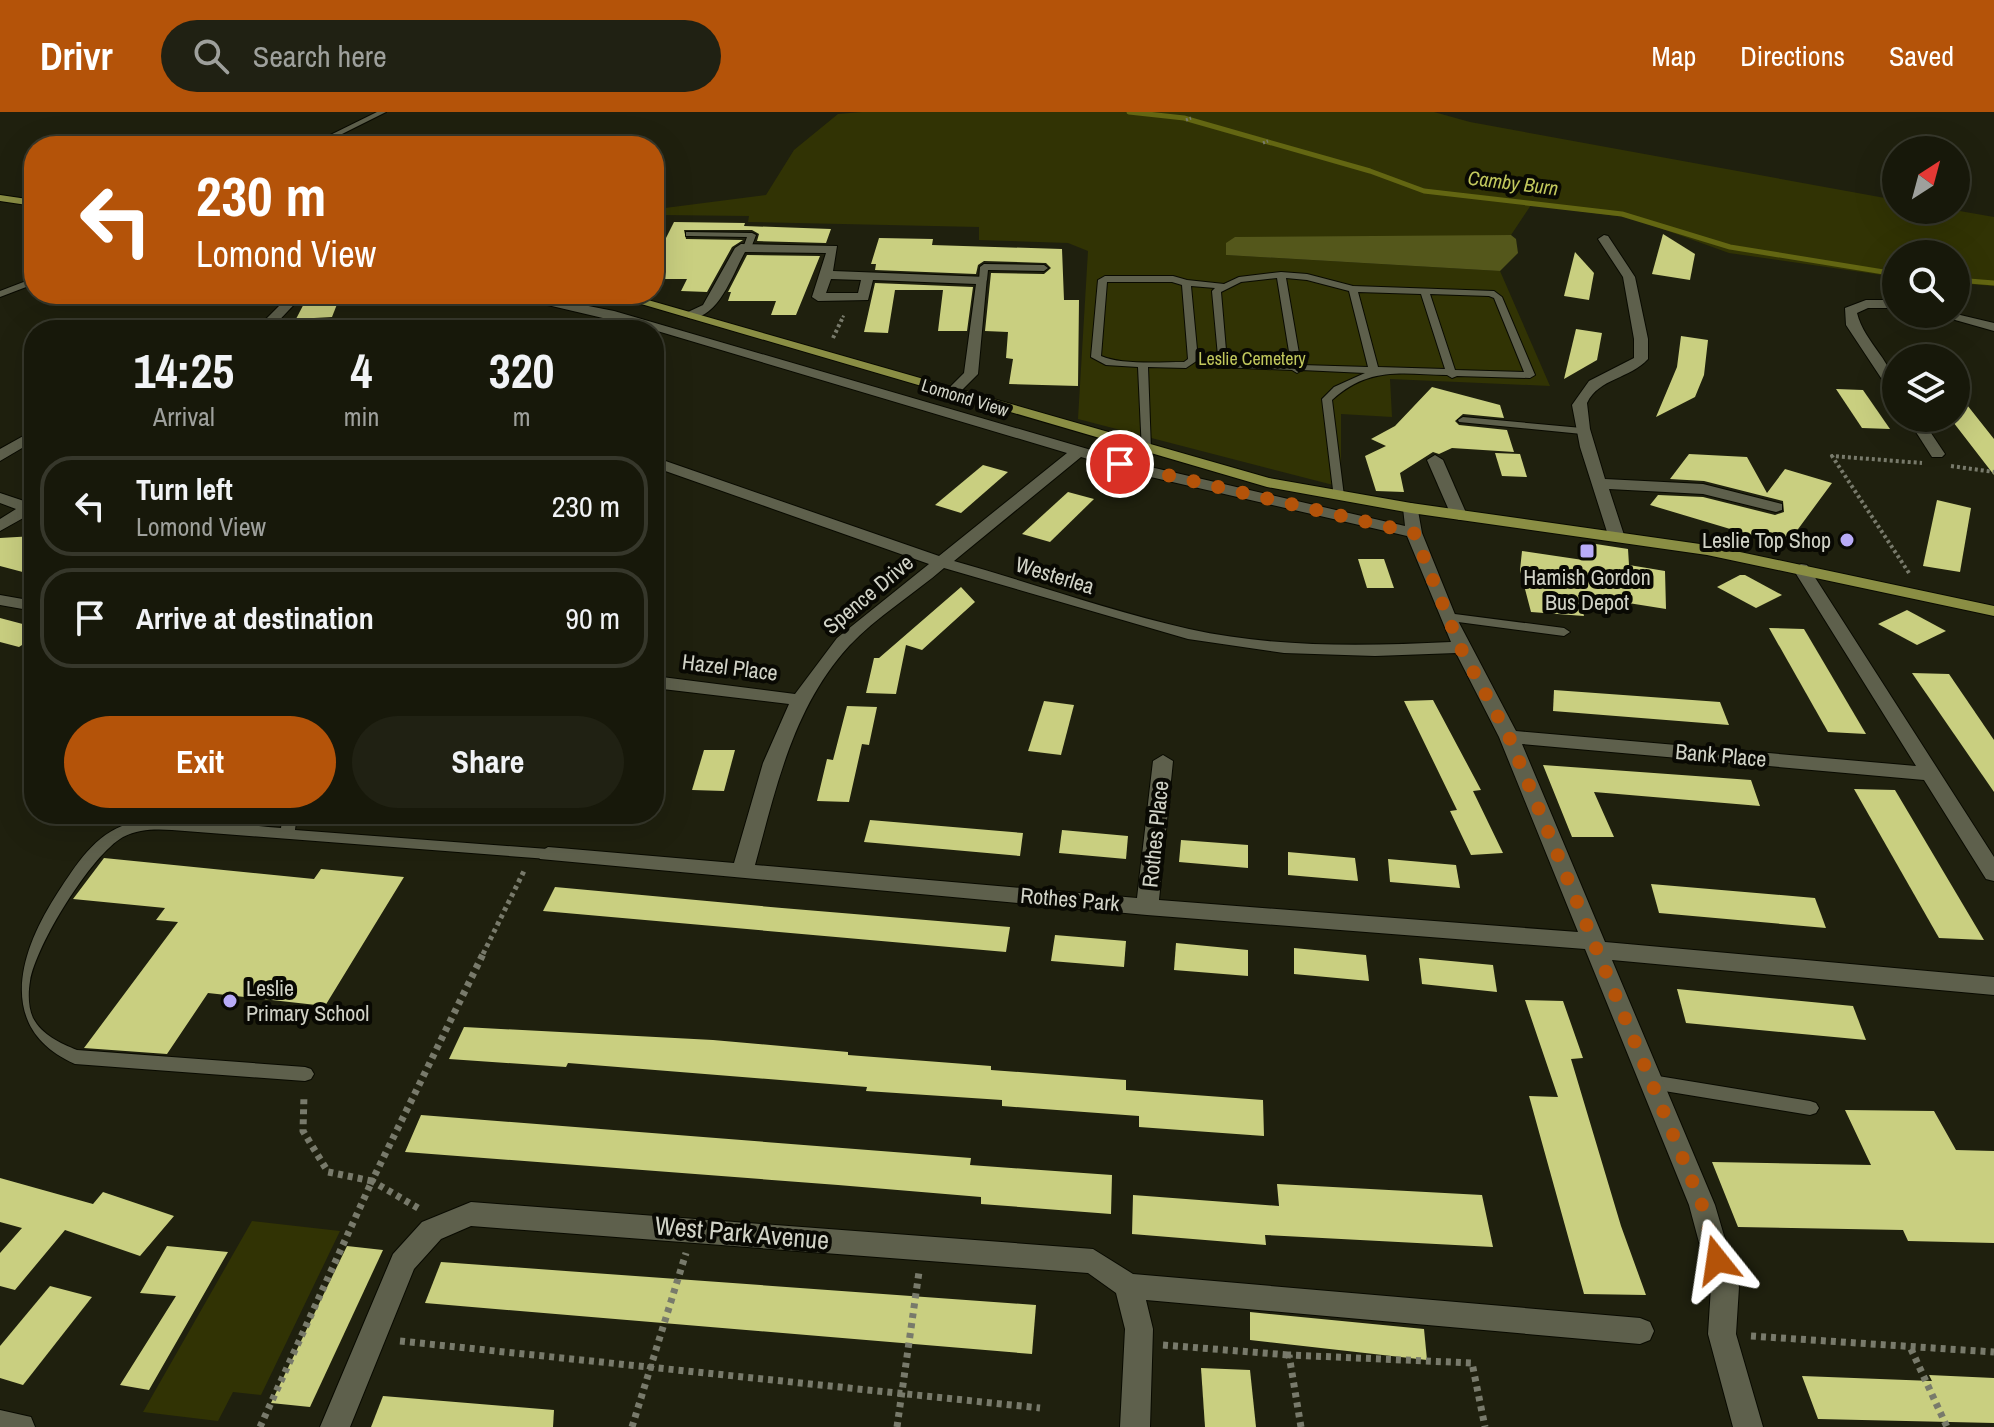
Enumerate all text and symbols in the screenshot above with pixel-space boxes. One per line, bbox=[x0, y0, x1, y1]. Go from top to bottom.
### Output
search box bbox=[161, 20, 721, 92]
text: Drivr bbox=[40, 31, 113, 82]
icon: search bbox=[189, 34, 233, 78]
text: Search here bbox=[253, 36, 387, 76]
text: Map bbox=[1652, 37, 1696, 75]
text: Directions bbox=[1740, 37, 1845, 75]
text: Saved bbox=[1889, 37, 1954, 75]
north arrow bbox=[1882, 136, 1970, 224]
map controls bbox=[1882, 136, 1970, 432]
text: 230 m bbox=[196, 158, 326, 233]
water label: Camby Burn bbox=[1466, 164, 1560, 201]
icon: left bbox=[64, 168, 168, 272]
text: Lomond View bbox=[196, 230, 376, 278]
button: search bbox=[1882, 240, 1970, 328]
text: 14:25 bbox=[134, 338, 234, 403]
text: 4 bbox=[351, 338, 372, 403]
text: 320 bbox=[489, 338, 554, 403]
button: layers bbox=[1882, 344, 1970, 432]
park label: Leslie Cemetery bbox=[1198, 346, 1306, 371]
street label: Lomond View bbox=[918, 372, 1012, 423]
text: Arrival bbox=[153, 399, 215, 434]
text: min bbox=[344, 399, 379, 434]
text: m bbox=[513, 399, 531, 434]
pin bbox=[1086, 430, 1154, 498]
icon: arrive bbox=[1098, 442, 1142, 486]
text: Turn left bbox=[136, 469, 233, 509]
icon: left bbox=[68, 484, 112, 528]
text: 230 m bbox=[552, 486, 620, 526]
text: Lomond View bbox=[136, 509, 266, 544]
place label: Leslie Top Shop bbox=[1702, 525, 1831, 555]
marker: Leslie Top Shop bbox=[1838, 531, 1856, 549]
marker: Hamish Gordon Bus Depot bbox=[1578, 542, 1596, 560]
street label: Spence Drive bbox=[816, 547, 920, 641]
street label: Westerlea bbox=[1012, 549, 1098, 601]
place label: Hamish Gordon Bus Depot bbox=[1523, 562, 1651, 617]
icon: arrive bbox=[68, 596, 112, 640]
text: Arrive at destination bbox=[136, 598, 374, 638]
text: 90 m bbox=[565, 598, 620, 638]
street label: Hazel Place bbox=[680, 646, 780, 688]
button: Exit bbox=[64, 716, 336, 808]
button: Share bbox=[352, 716, 624, 808]
street label: Bank Place bbox=[1674, 736, 1768, 774]
street label: Rothes Place bbox=[1134, 779, 1176, 889]
street label: Rothes Park bbox=[1019, 880, 1122, 918]
place label: Leslie Primary School bbox=[246, 973, 369, 1028]
marker: Leslie Primary School bbox=[221, 992, 239, 1010]
street label: West Park Avenue bbox=[654, 1207, 831, 1258]
position arrow bbox=[1675, 1218, 1759, 1302]

